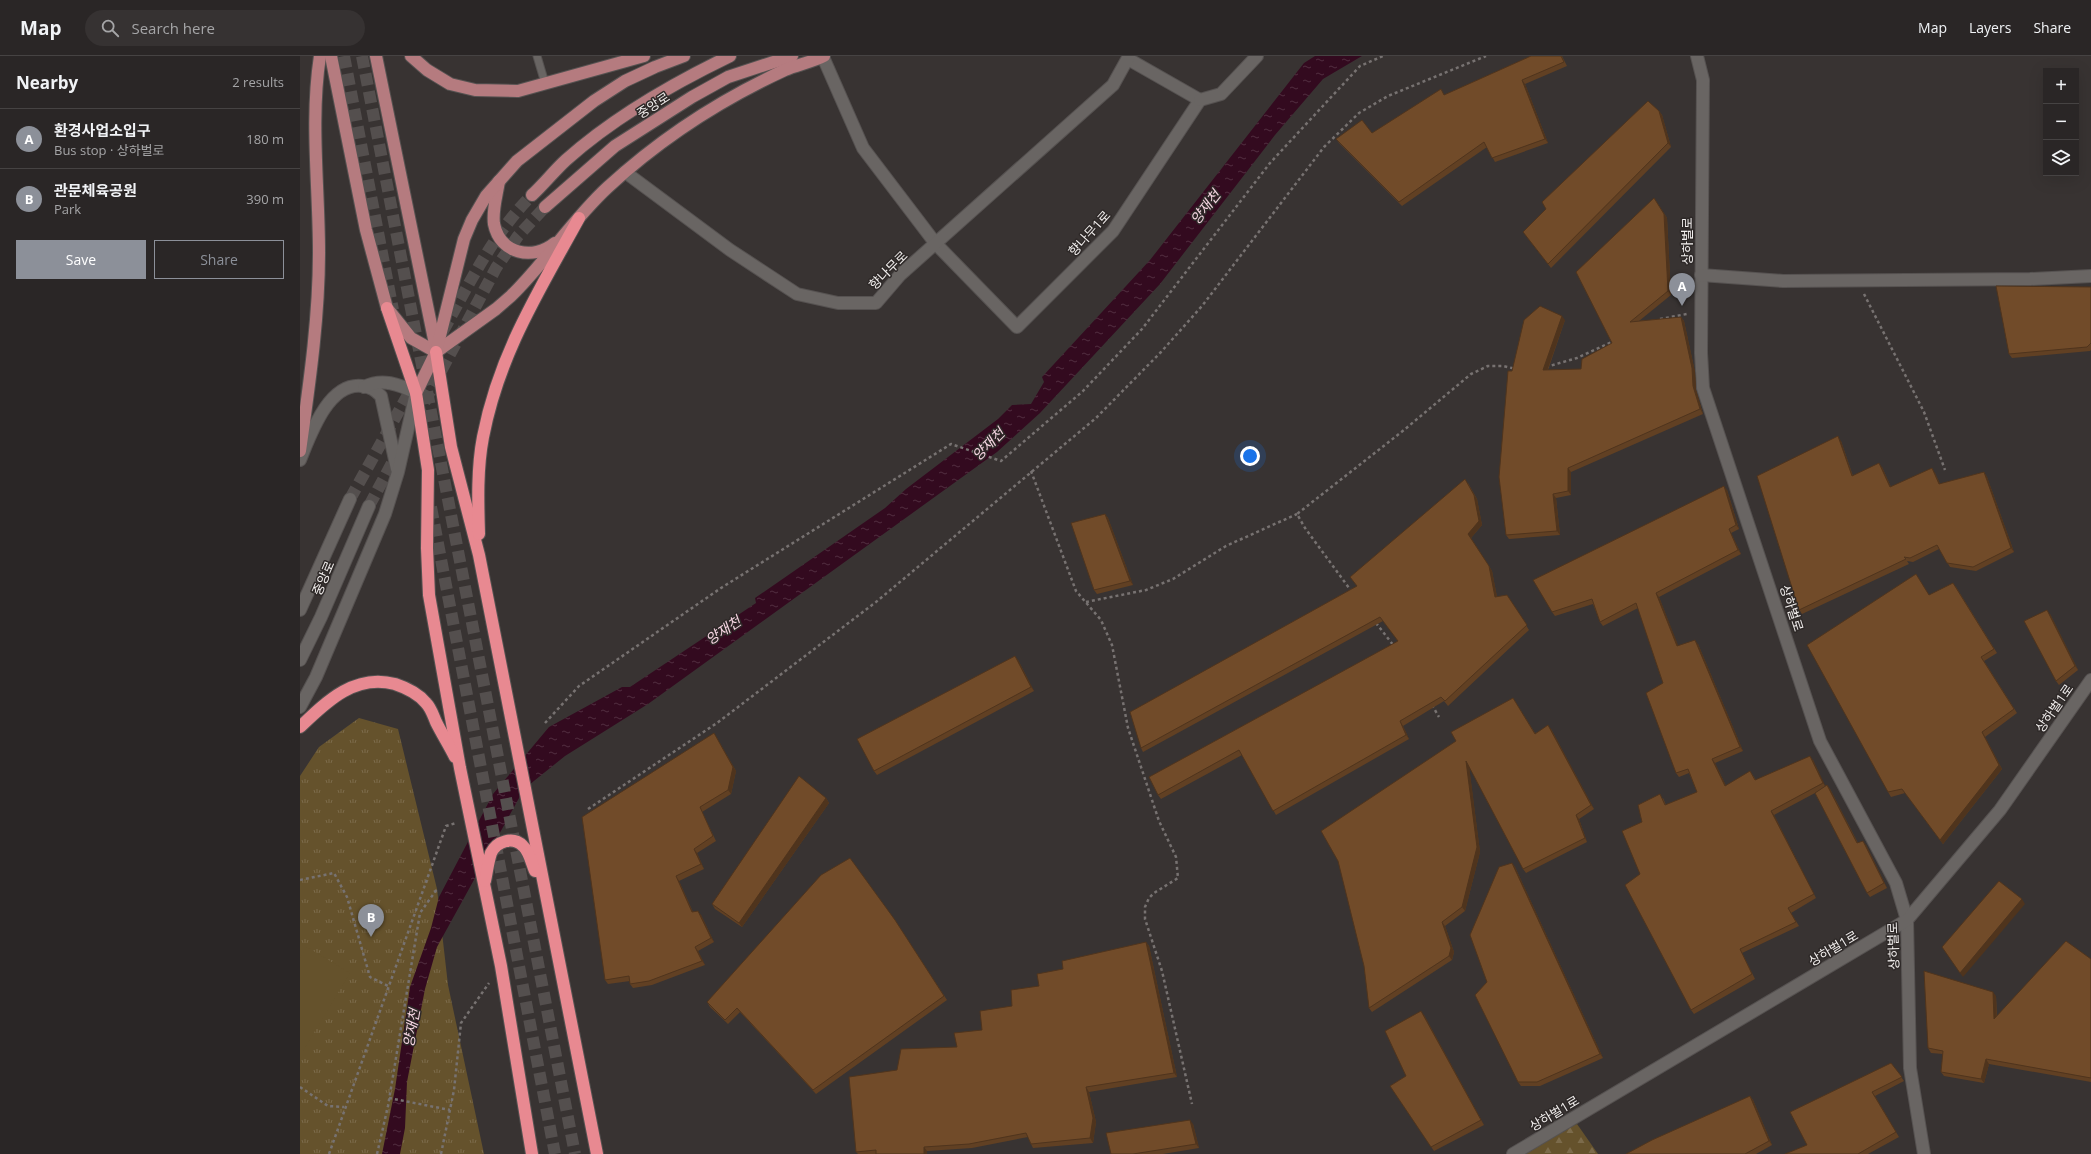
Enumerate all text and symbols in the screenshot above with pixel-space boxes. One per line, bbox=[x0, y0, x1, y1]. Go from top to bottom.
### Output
search box bbox=[85, 10, 365, 46]
text: Map bbox=[20, 15, 61, 41]
icon: search bbox=[99, 17, 121, 39]
text: Search here bbox=[131, 18, 215, 38]
text: Map bbox=[1918, 18, 1947, 37]
text: Layers bbox=[1969, 18, 2011, 37]
text: Share bbox=[2033, 18, 2071, 37]
map controls bbox=[2043, 68, 2079, 176]
button: + bbox=[2043, 68, 2079, 104]
text: Nearby bbox=[16, 71, 78, 94]
text: 2 results bbox=[232, 73, 284, 91]
street label: 중앙로 bbox=[633, 88, 673, 122]
button: − bbox=[2043, 104, 2079, 140]
text: 환경사업소입구 bbox=[54, 120, 151, 140]
text: A bbox=[25, 130, 33, 148]
text: 180 m bbox=[246, 130, 284, 148]
button: layers bbox=[2043, 140, 2079, 176]
text: Bus stop · 상하벌로 bbox=[54, 141, 165, 159]
text: 관문체육공원 bbox=[54, 180, 137, 200]
water label: 양재천 bbox=[1186, 185, 1225, 228]
text: B bbox=[25, 190, 33, 208]
text: 390 m bbox=[246, 190, 284, 208]
text: Park bbox=[54, 200, 81, 218]
street label: 향나무1로 bbox=[1064, 206, 1114, 260]
street label: 상하벌로 bbox=[1678, 217, 1696, 265]
button: Save bbox=[16, 240, 146, 279]
button: Share bbox=[154, 240, 284, 279]
street label: 향나무로 bbox=[865, 247, 911, 293]
pin: A bbox=[1669, 273, 1695, 306]
water label: 양재천 bbox=[968, 423, 1009, 464]
your location bbox=[1240, 446, 1260, 466]
street label: 중앙로 bbox=[308, 558, 338, 598]
street label: 상하벌로 bbox=[1776, 582, 1808, 634]
water label: 양재천 bbox=[702, 611, 745, 649]
street label: 상하벌1로 bbox=[2031, 680, 2077, 736]
pin: B bbox=[358, 904, 384, 937]
street label: 상하벌로 bbox=[1883, 922, 1903, 970]
street label: 상하벌1로 bbox=[1805, 926, 1861, 970]
water label: 양재천 bbox=[398, 1006, 424, 1049]
street label: 상하벌1로 bbox=[1526, 1091, 1582, 1135]

